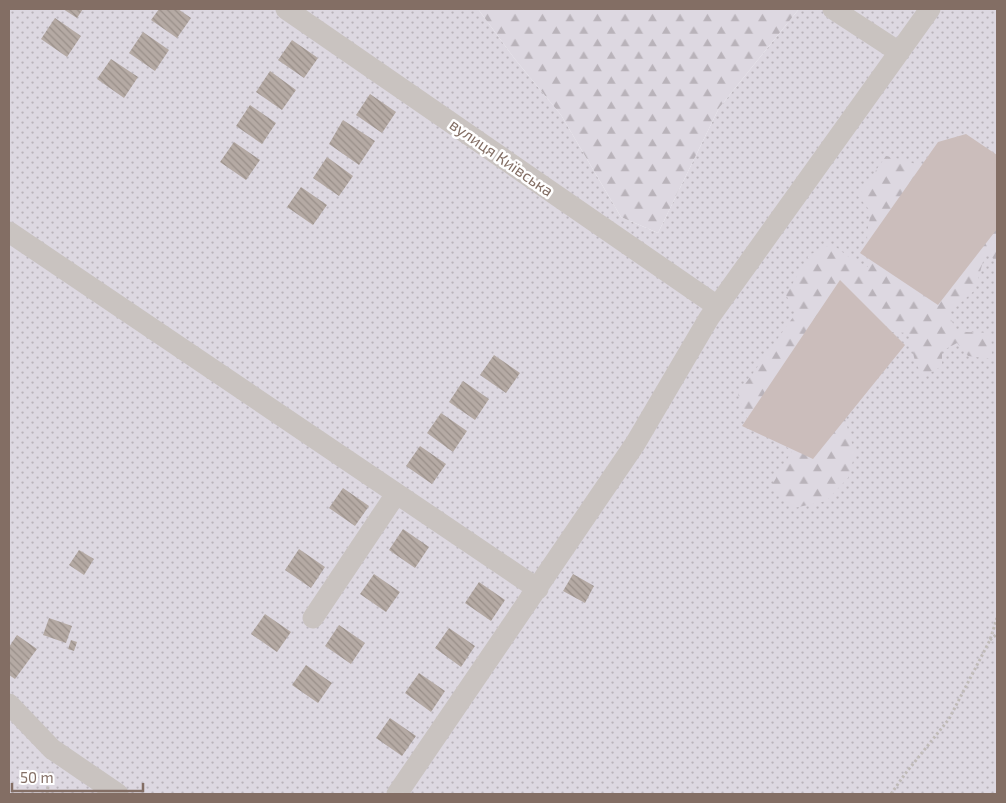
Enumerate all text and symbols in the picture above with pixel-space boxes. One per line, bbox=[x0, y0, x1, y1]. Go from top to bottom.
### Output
street label: вулиця Київська bbox=[446, 114, 558, 201]
scale bar bbox=[12, 760, 144, 792]
text: 50 m bbox=[20, 768, 54, 786]

